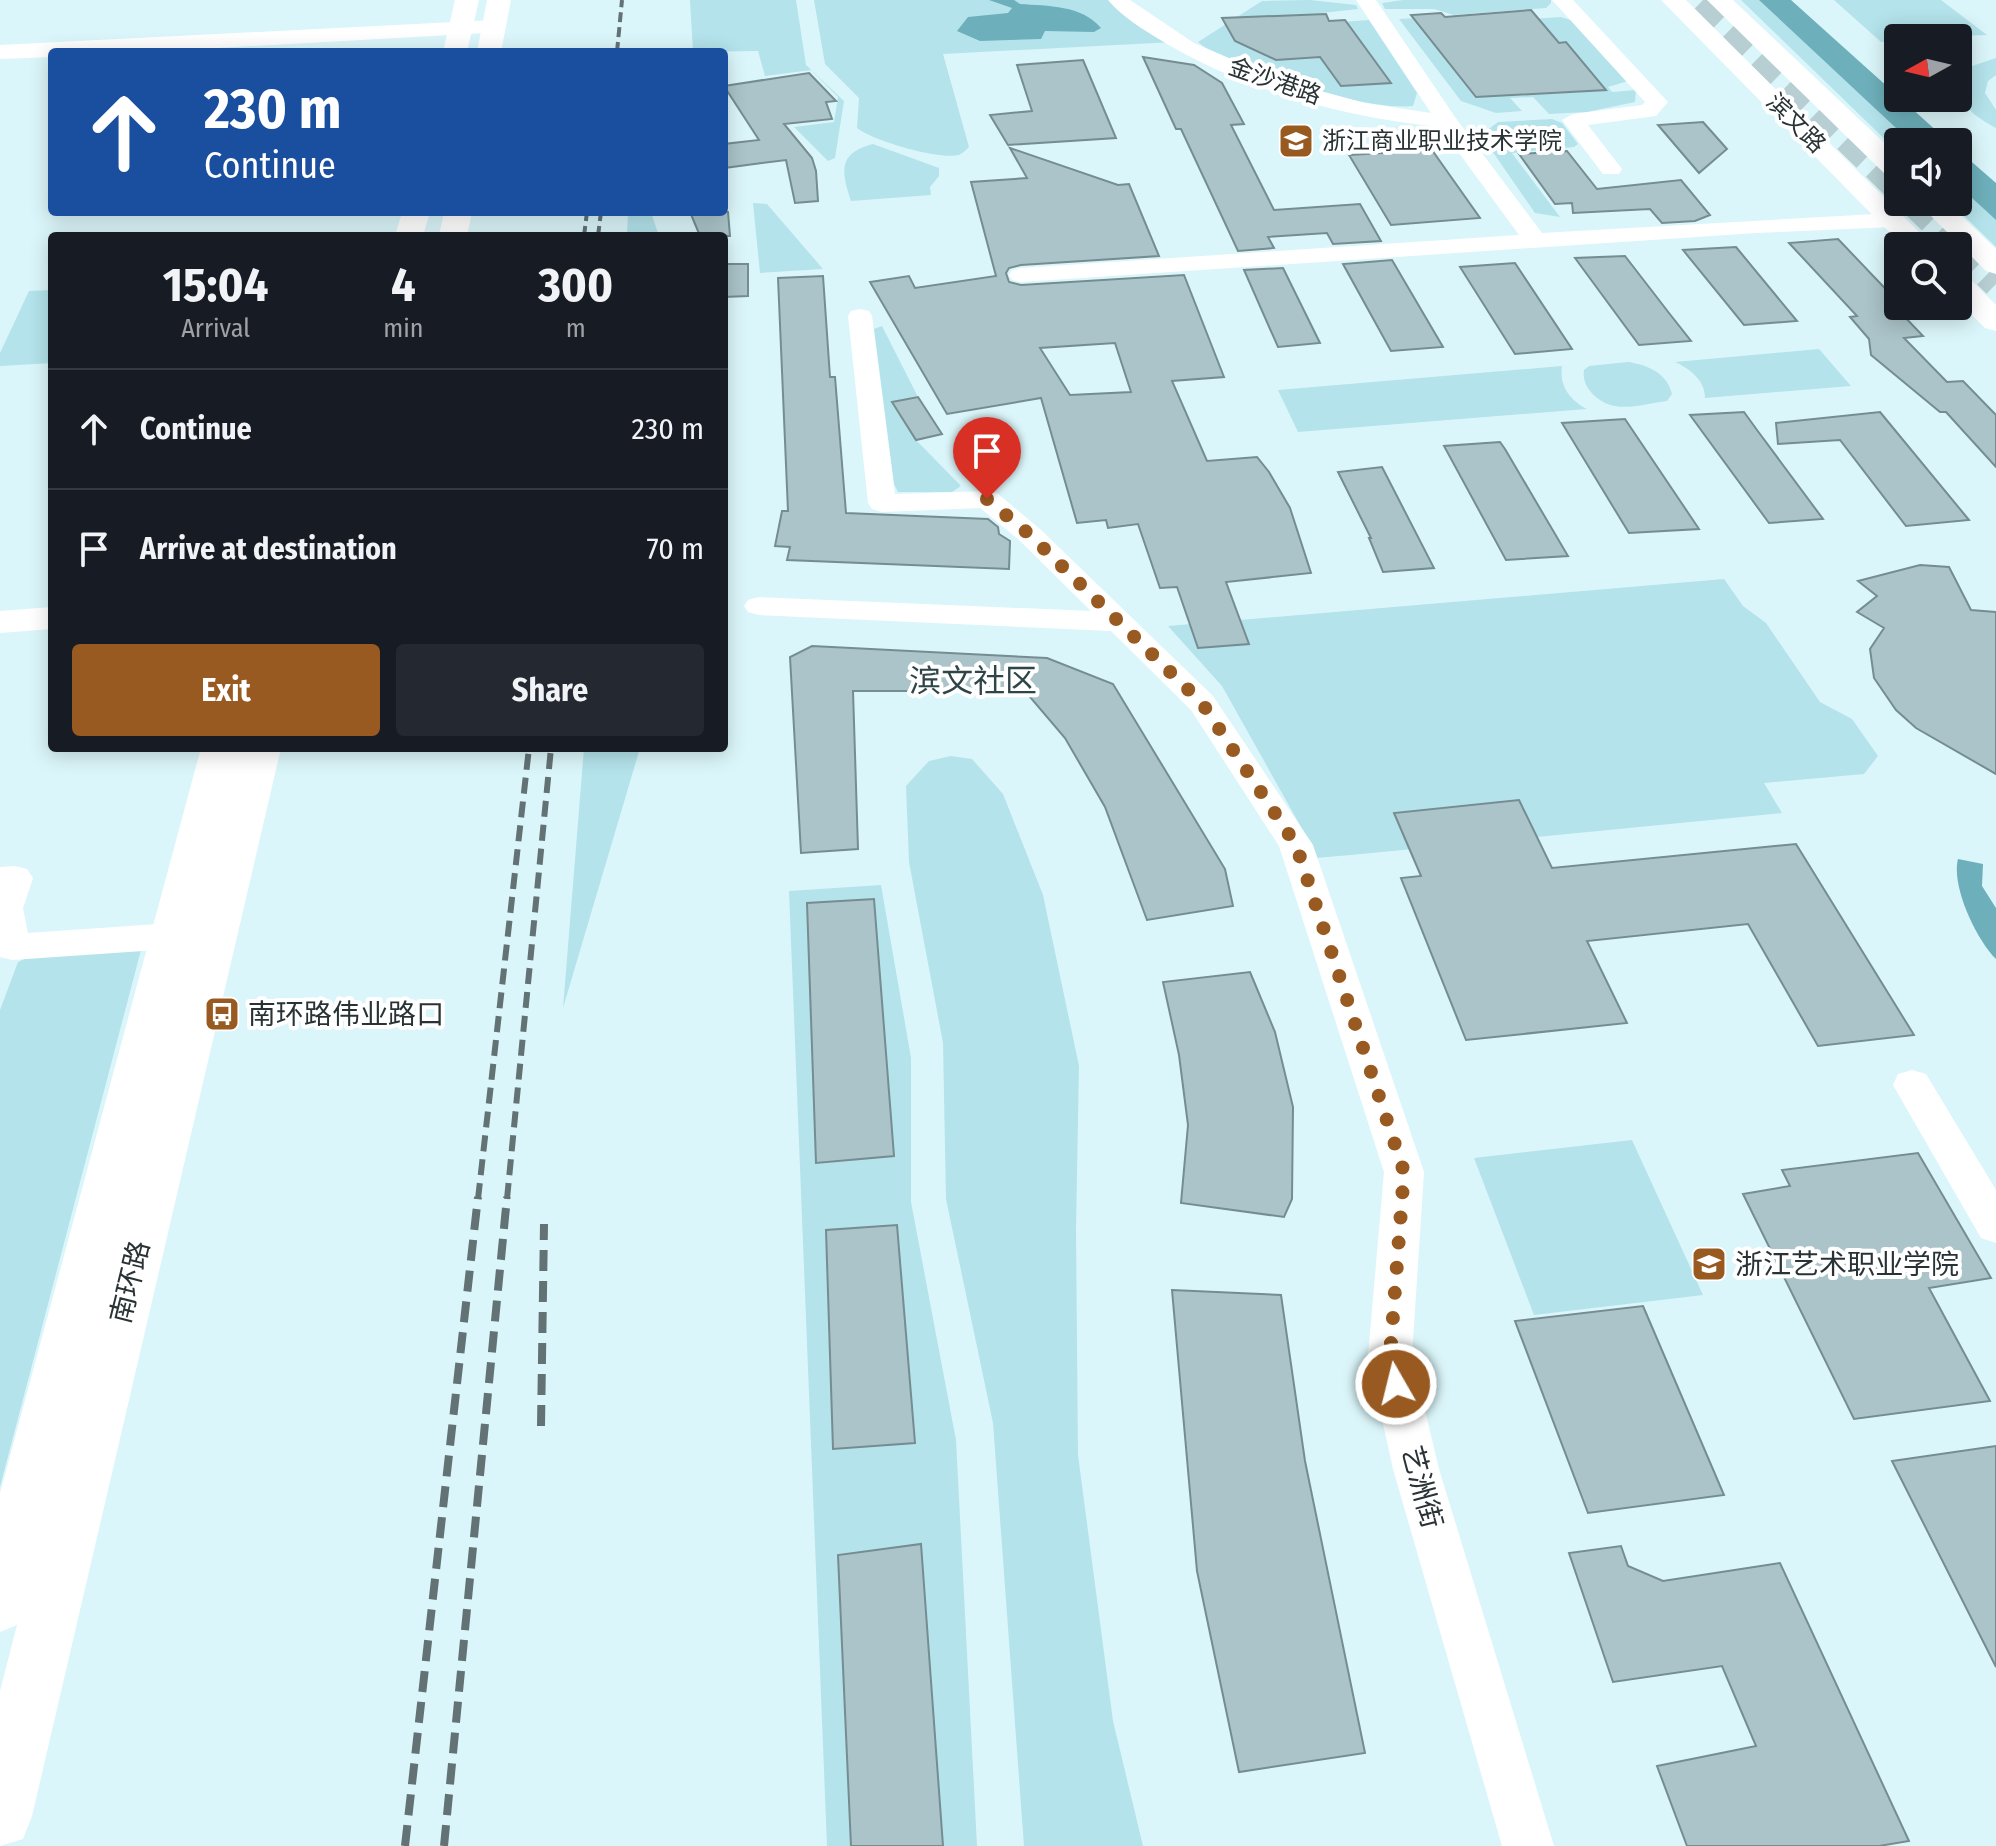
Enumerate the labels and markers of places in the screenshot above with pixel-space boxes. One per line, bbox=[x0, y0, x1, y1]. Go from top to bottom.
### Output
school or university icon: 浙江商业职业技术学院 bbox=[1277, 122, 1315, 160]
place label: 浙江商业职业技术学院 bbox=[1322, 127, 1562, 155]
pin bbox=[953, 417, 1021, 499]
bus stop icon: 南环路伟业路口 bbox=[203, 995, 241, 1033]
place label: 南环路伟业路口 bbox=[248, 998, 444, 1031]
school or university icon: 浙江艺术职业学院 bbox=[1690, 1245, 1728, 1283]
place label: 浙江艺术职业学院 bbox=[1735, 1248, 1959, 1281]

